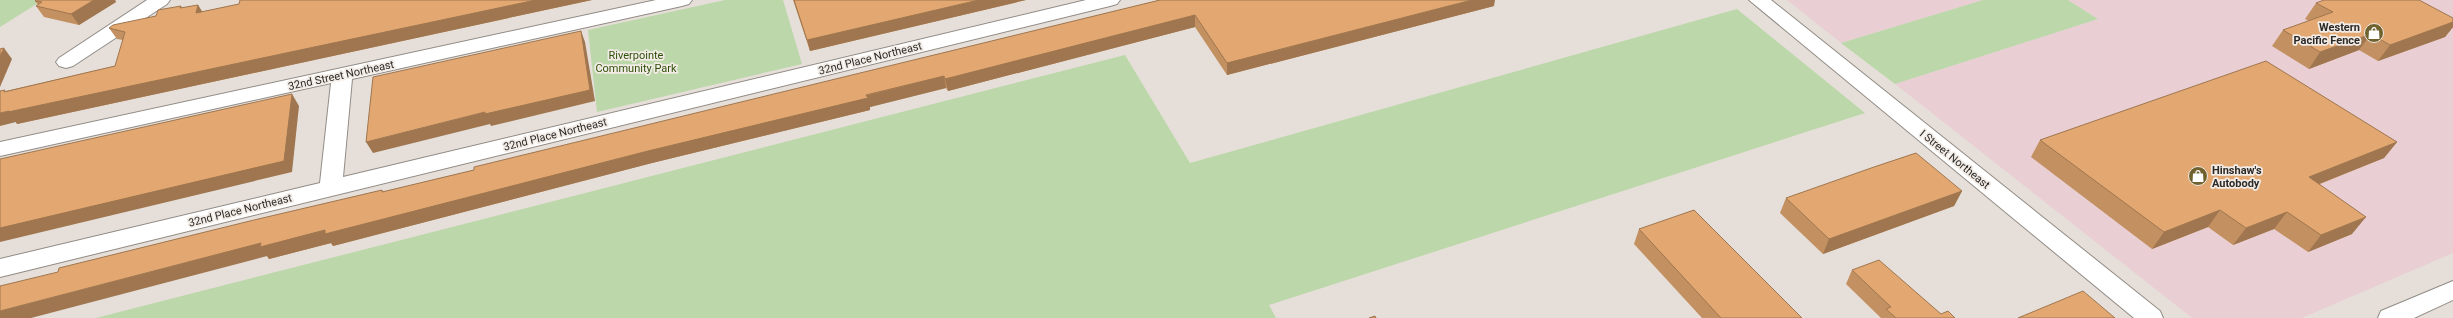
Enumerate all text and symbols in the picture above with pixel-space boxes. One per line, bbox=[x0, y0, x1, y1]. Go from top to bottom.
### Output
place label: Western Pacific Fence bbox=[2294, 21, 2360, 47]
shop icon: Western Pacific Fence bbox=[2363, 22, 2385, 44]
street label: 32nd Place Northeast bbox=[817, 39, 924, 78]
park label: Riverpointe Community Park bbox=[595, 49, 677, 75]
street label: 32nd Street Northeast bbox=[287, 58, 396, 93]
street label: 32nd Place Northeast bbox=[502, 115, 609, 154]
street label: I Street Northeast bbox=[1917, 127, 1993, 192]
place label: Hinshaw's Autobody bbox=[2212, 164, 2262, 190]
shop icon: Hinshaw's Autobody bbox=[2187, 165, 2209, 187]
street label: 32nd Place Northeast bbox=[187, 191, 294, 230]

